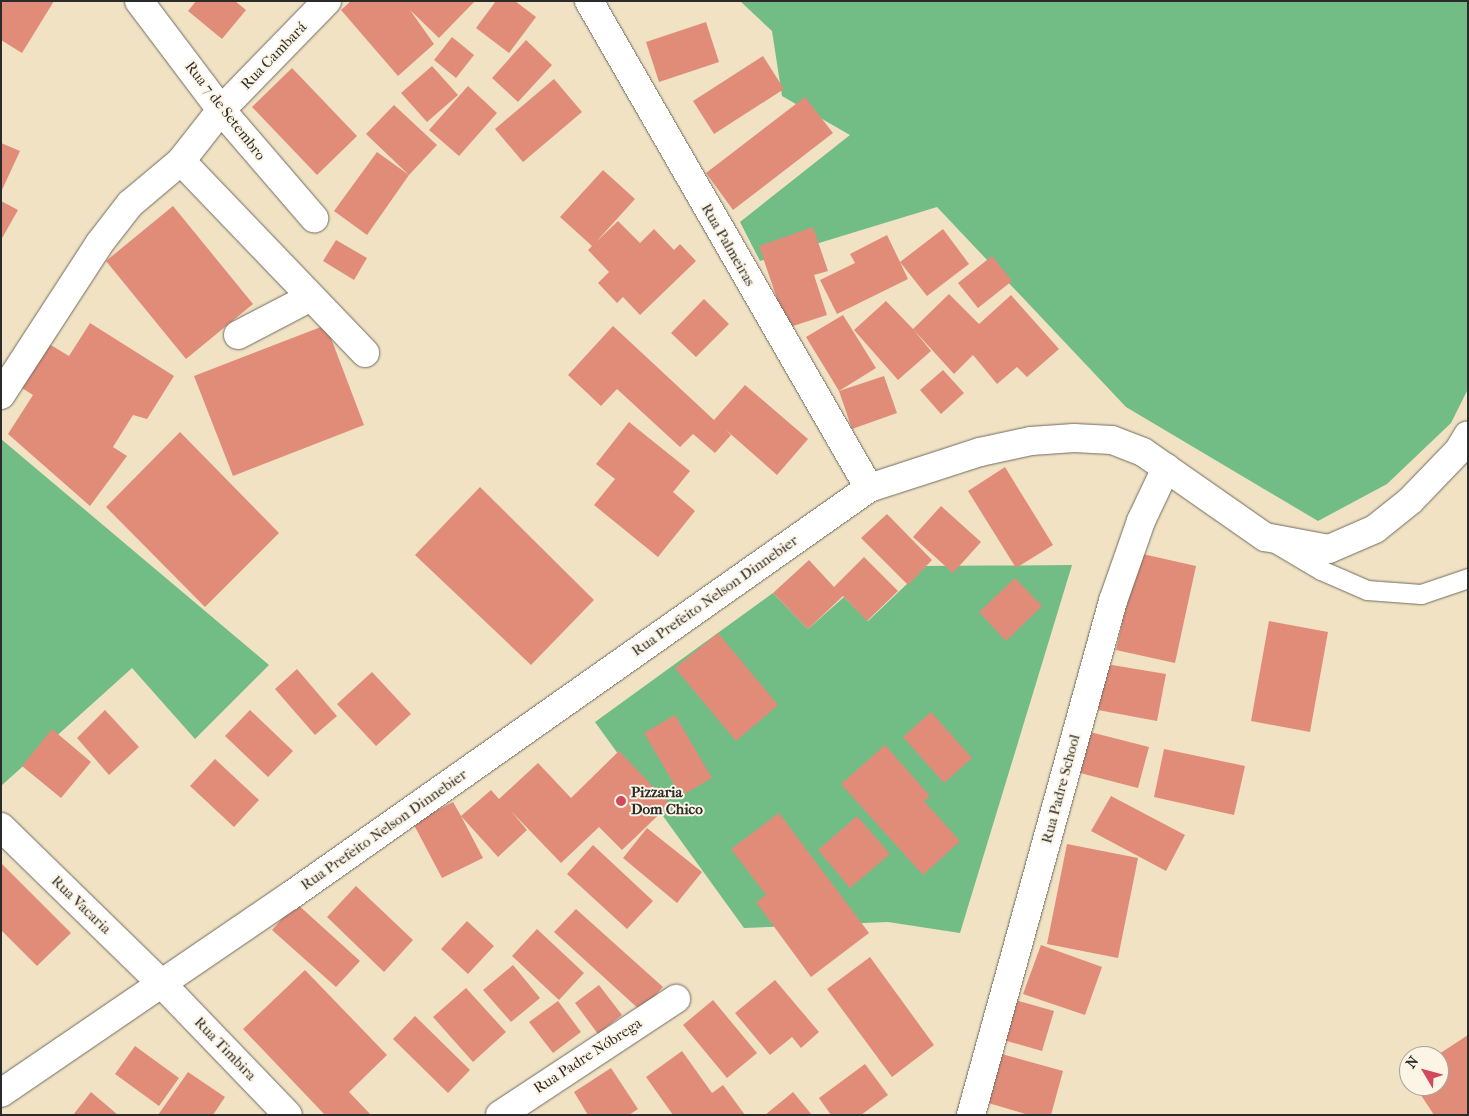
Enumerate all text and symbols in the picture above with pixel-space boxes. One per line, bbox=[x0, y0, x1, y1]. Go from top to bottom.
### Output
street label: Rua Cambará bbox=[237, 19, 311, 93]
street label: Rua 7 de Setembro bbox=[181, 58, 269, 164]
street label: Rua Palmeiras bbox=[697, 200, 759, 290]
street label: Rua Prefeito Nelson Dinnebier bbox=[628, 532, 802, 660]
street label: Rua Padre School bbox=[1038, 733, 1084, 845]
street label: Rua Prefeito Nelson Dinnebier bbox=[297, 766, 471, 894]
place label: Pizzaria Dom Chico bbox=[631, 783, 703, 818]
marker: Pizzaria Dom Chico bbox=[615, 795, 627, 807]
street label: Rua Vacaria bbox=[47, 872, 115, 938]
street label: Rua Timbira bbox=[190, 1013, 260, 1085]
street label: Rua Padre Nóbrega bbox=[531, 1014, 645, 1098]
north arrow bbox=[1399, 1046, 1449, 1096]
text: N bbox=[1402, 1053, 1422, 1072]

